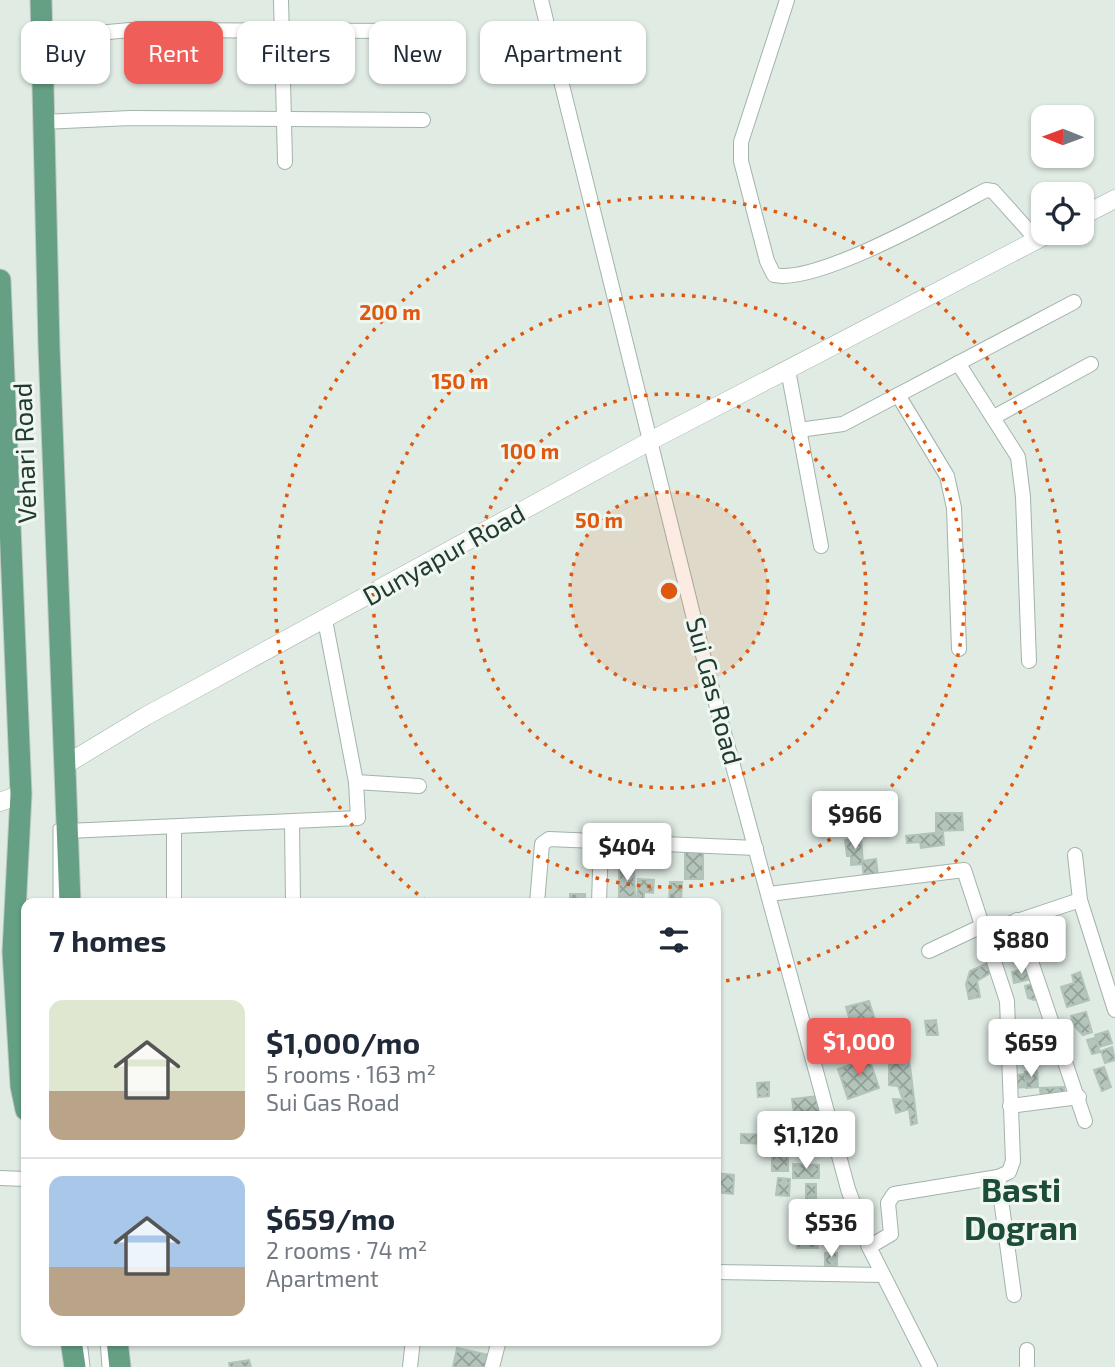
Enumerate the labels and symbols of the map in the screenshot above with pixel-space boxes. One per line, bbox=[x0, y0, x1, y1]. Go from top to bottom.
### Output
north arrow bbox=[1031, 105, 1094, 168]
text: 200 m bbox=[359, 299, 421, 324]
text: 150 m bbox=[432, 368, 488, 393]
street label: Vehari Road bbox=[6, 382, 41, 524]
text: 100 m bbox=[501, 438, 559, 463]
street label: Dunyapur Road bbox=[357, 496, 530, 611]
text: 50 m bbox=[575, 507, 623, 532]
centre of rings bbox=[657, 579, 681, 603]
street label: Sui Gas Road bbox=[681, 614, 750, 768]
pin: $966 bbox=[814, 792, 896, 851]
pin: $404 bbox=[586, 824, 668, 883]
pin: $880 bbox=[980, 916, 1062, 976]
pin: $1,000 bbox=[802, 1018, 916, 1078]
pin: $659 bbox=[990, 1020, 1072, 1079]
pin: $1,120 bbox=[749, 1112, 863, 1171]
district label: Basti Dogran bbox=[964, 1169, 1078, 1247]
pin: $536 bbox=[790, 1200, 872, 1259]

